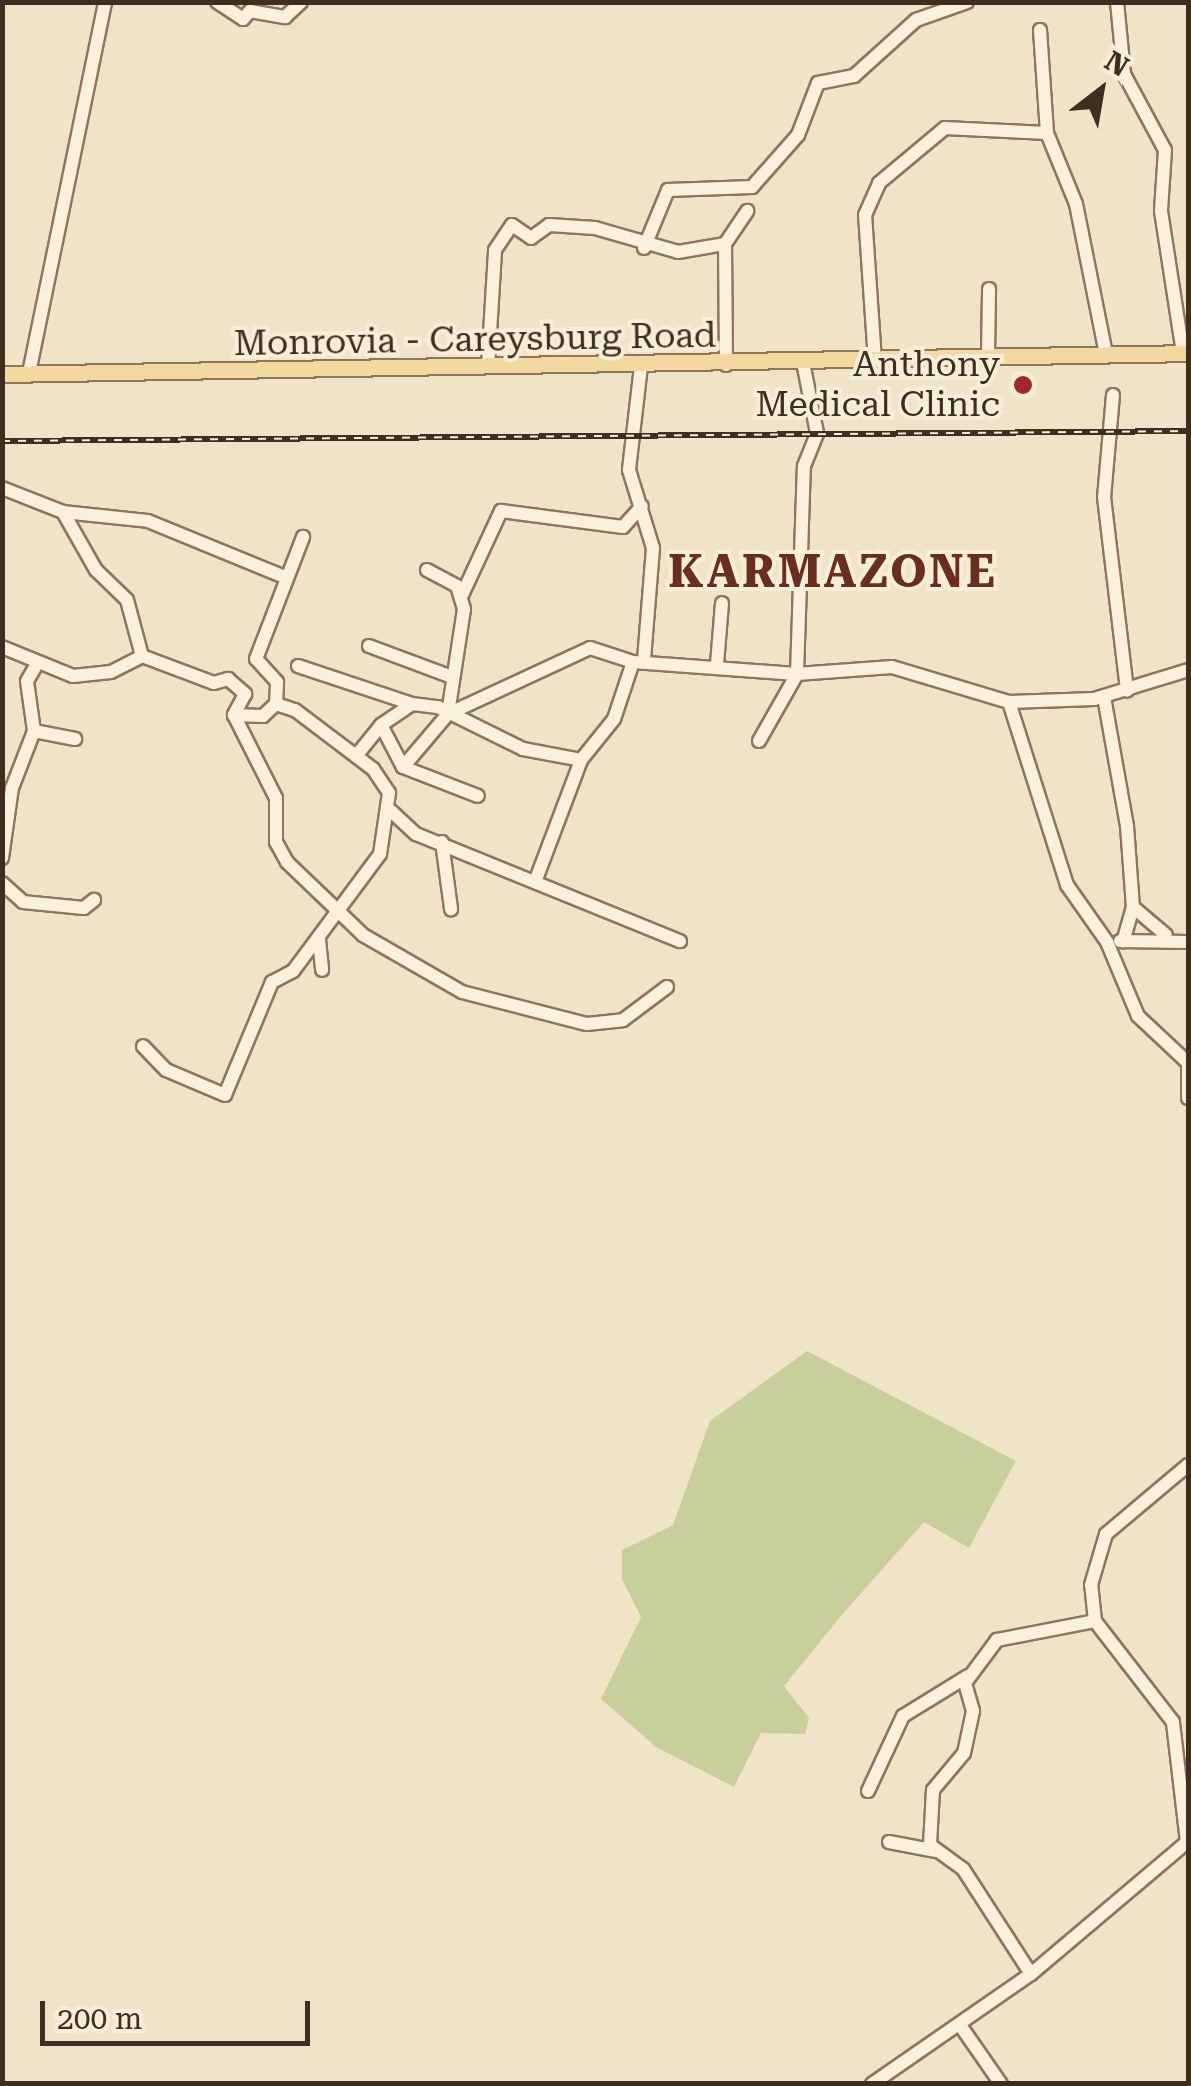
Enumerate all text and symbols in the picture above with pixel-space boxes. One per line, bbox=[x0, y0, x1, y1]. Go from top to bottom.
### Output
north arrow bbox=[1051, 40, 1151, 140]
text: N bbox=[1099, 44, 1134, 84]
street label: Monrovia - Careysburg Road bbox=[233, 315, 717, 365]
place label: Anthony Medical Clinic bbox=[755, 344, 1000, 426]
marker: Anthony Medical Clinic bbox=[1010, 372, 1036, 398]
district label: KARMAZONE bbox=[668, 545, 998, 599]
scale bar bbox=[45, 1981, 315, 2043]
text: 200 m bbox=[57, 2001, 142, 2036]

